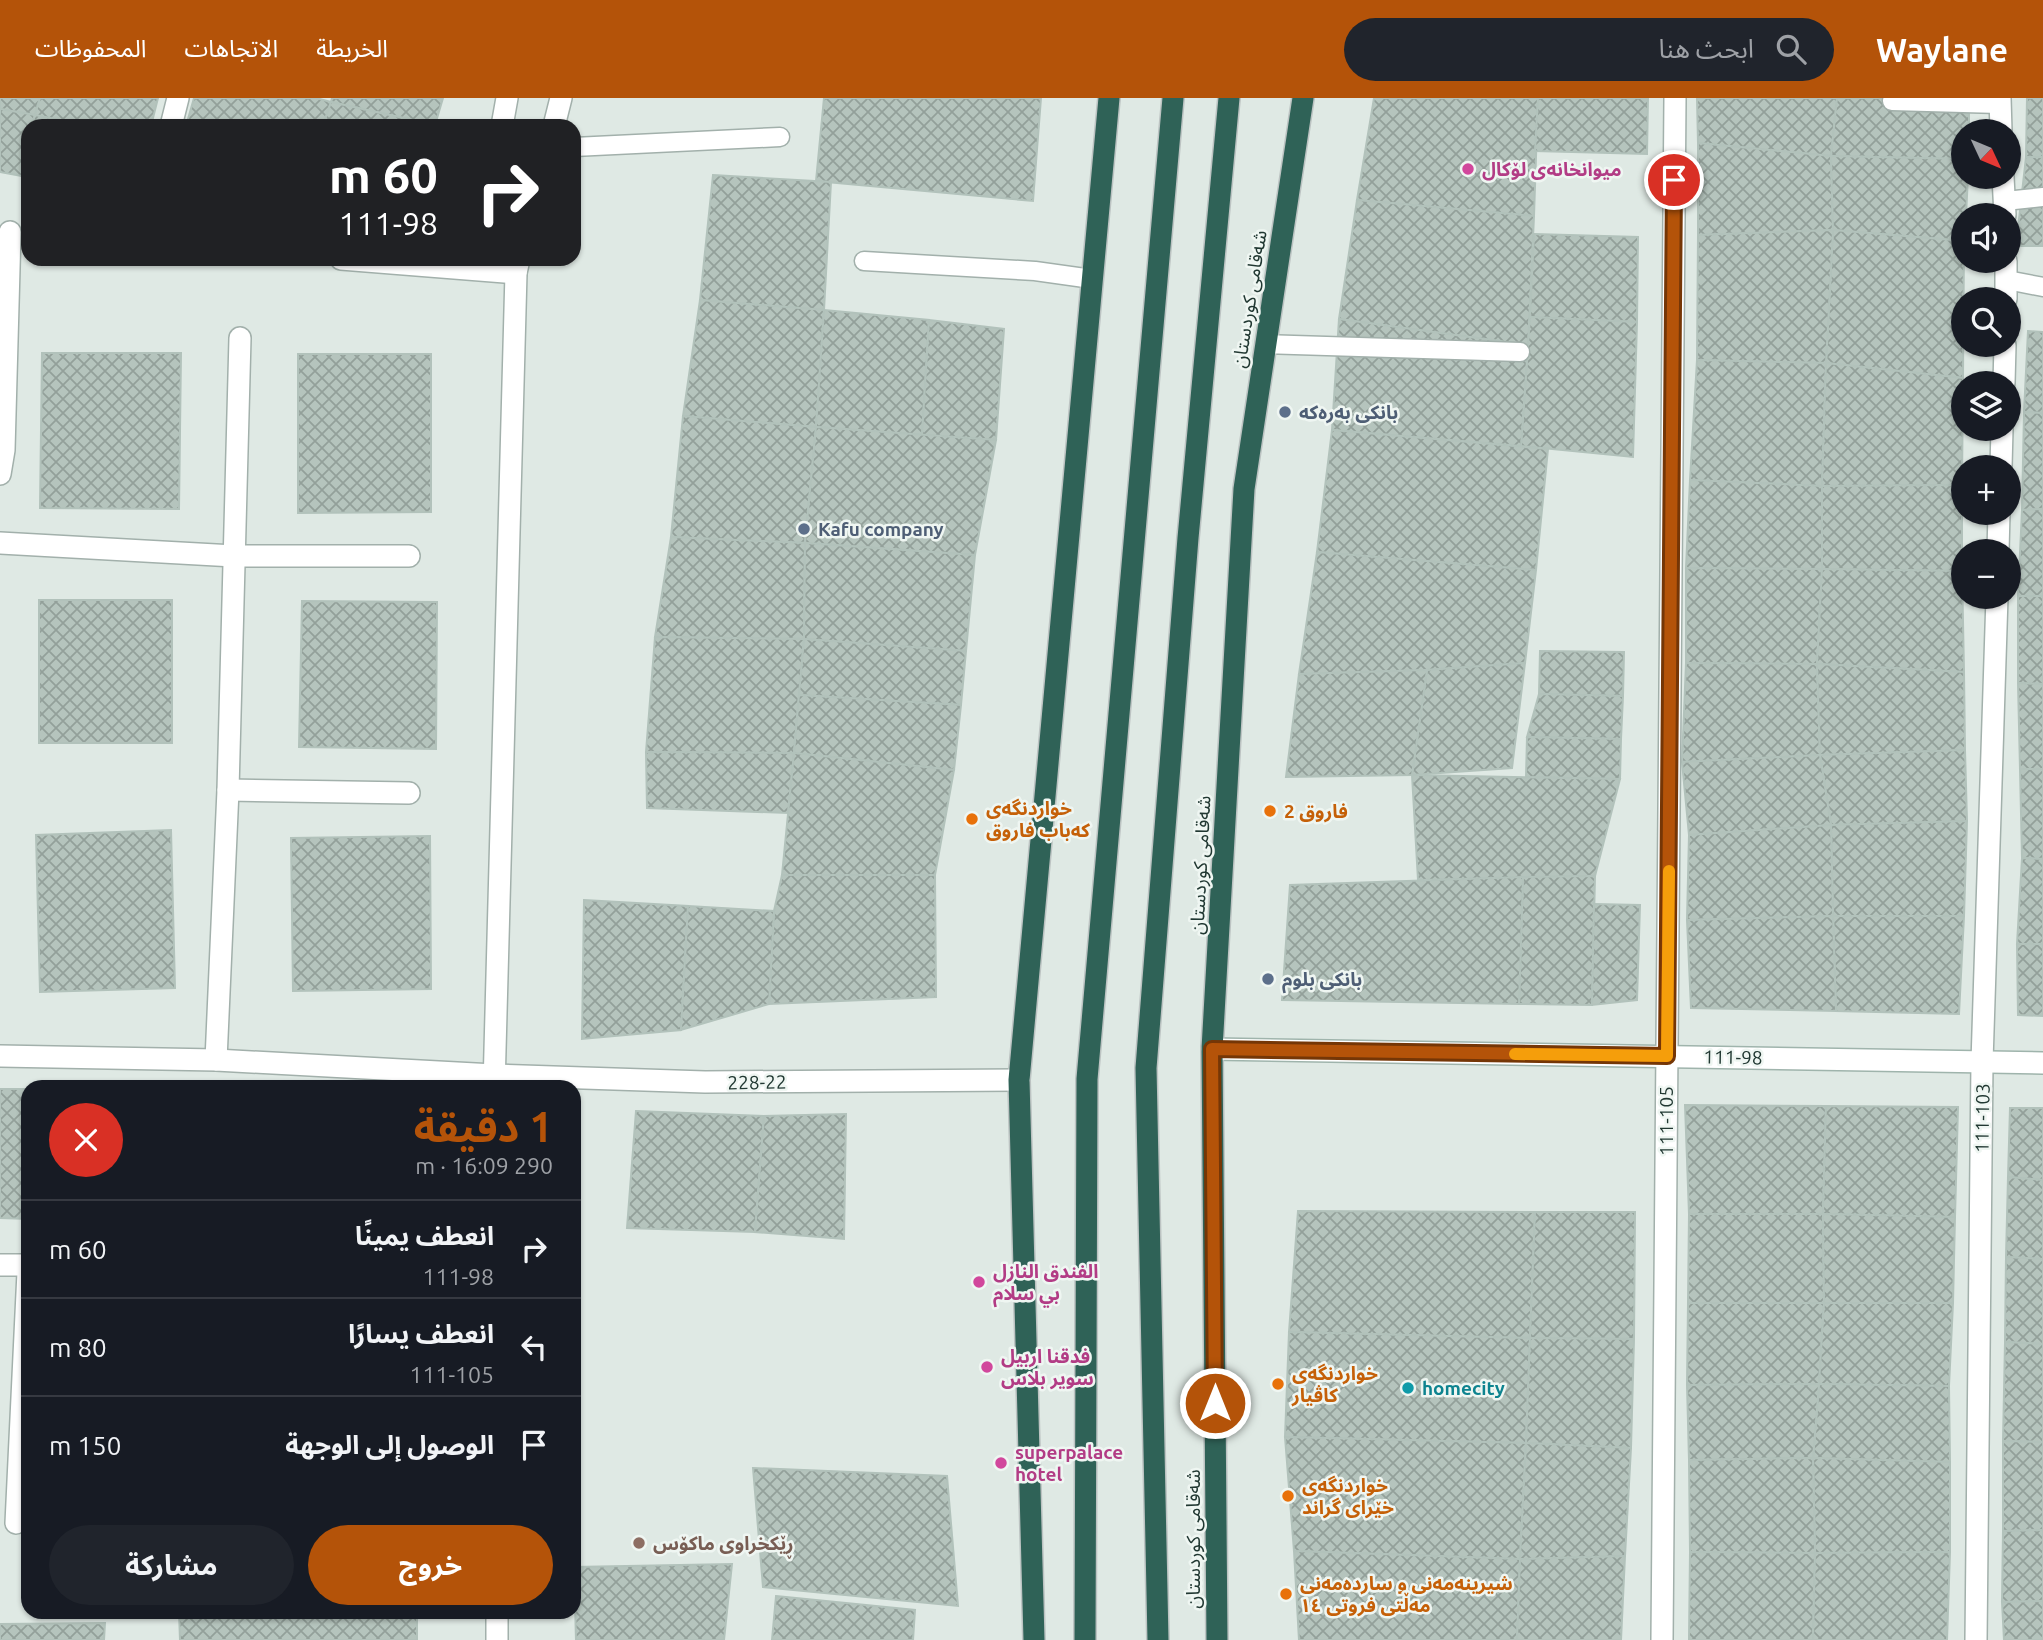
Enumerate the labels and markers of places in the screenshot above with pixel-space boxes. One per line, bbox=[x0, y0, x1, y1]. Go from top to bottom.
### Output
pin bbox=[1644, 150, 1704, 210]
place label: میوانخانەی لۆکال bbox=[1482, 158, 1622, 181]
marker: میوانخانەی لۆکال bbox=[1460, 161, 1476, 177]
place label: بانکی بەرەکە bbox=[1299, 401, 1398, 424]
marker: بانکی بەرەکە bbox=[1277, 404, 1293, 420]
place label: Kafu company bbox=[818, 518, 944, 540]
marker: Kafu company bbox=[796, 521, 812, 537]
place label: خواردنگەی کەباب فاروق bbox=[986, 797, 1090, 842]
place label: فاروق 2 bbox=[1284, 800, 1348, 823]
marker: فاروق 2 bbox=[1262, 803, 1278, 819]
marker: خواردنگەی کەباب فاروق bbox=[964, 811, 980, 827]
place label: بانکی بلوم bbox=[1282, 968, 1362, 994]
marker: بانکی بلوم bbox=[1260, 971, 1276, 987]
place label: الفندق النازل بي سلام bbox=[993, 1260, 1098, 1308]
marker: الفندق النازل بي سلام bbox=[971, 1274, 987, 1290]
place label: فدقنا اربيل سوير بلاس bbox=[1001, 1345, 1094, 1390]
marker: فدقنا اربيل سوير بلاس bbox=[979, 1359, 995, 1375]
place label: خواردنگەی کاڤیار bbox=[1291, 1362, 1378, 1407]
marker: خواردنگەی کاڤیار bbox=[1270, 1376, 1286, 1392]
place label: homecity bbox=[1422, 1377, 1505, 1399]
marker: homecity bbox=[1400, 1380, 1416, 1396]
place label: superpalace hotel bbox=[1015, 1441, 1123, 1485]
marker: superpalace hotel bbox=[993, 1455, 1009, 1471]
place label: خواردنگەی خێرای گراند bbox=[1302, 1474, 1394, 1519]
marker: خواردنگەی خێرای گراند bbox=[1280, 1488, 1296, 1504]
place label: ڕێکخراوی ماکۆس bbox=[653, 1532, 794, 1559]
marker: ڕێکخراوی ماکۆس bbox=[631, 1535, 647, 1551]
place label: شیرینەمەنی و ساردەمەنی مەڵتی فروتی ١٤ bbox=[1300, 1572, 1513, 1617]
marker: شیرینەمەنی و ساردەمەنی مەڵتی فروتی ١٤ bbox=[1278, 1586, 1294, 1602]

